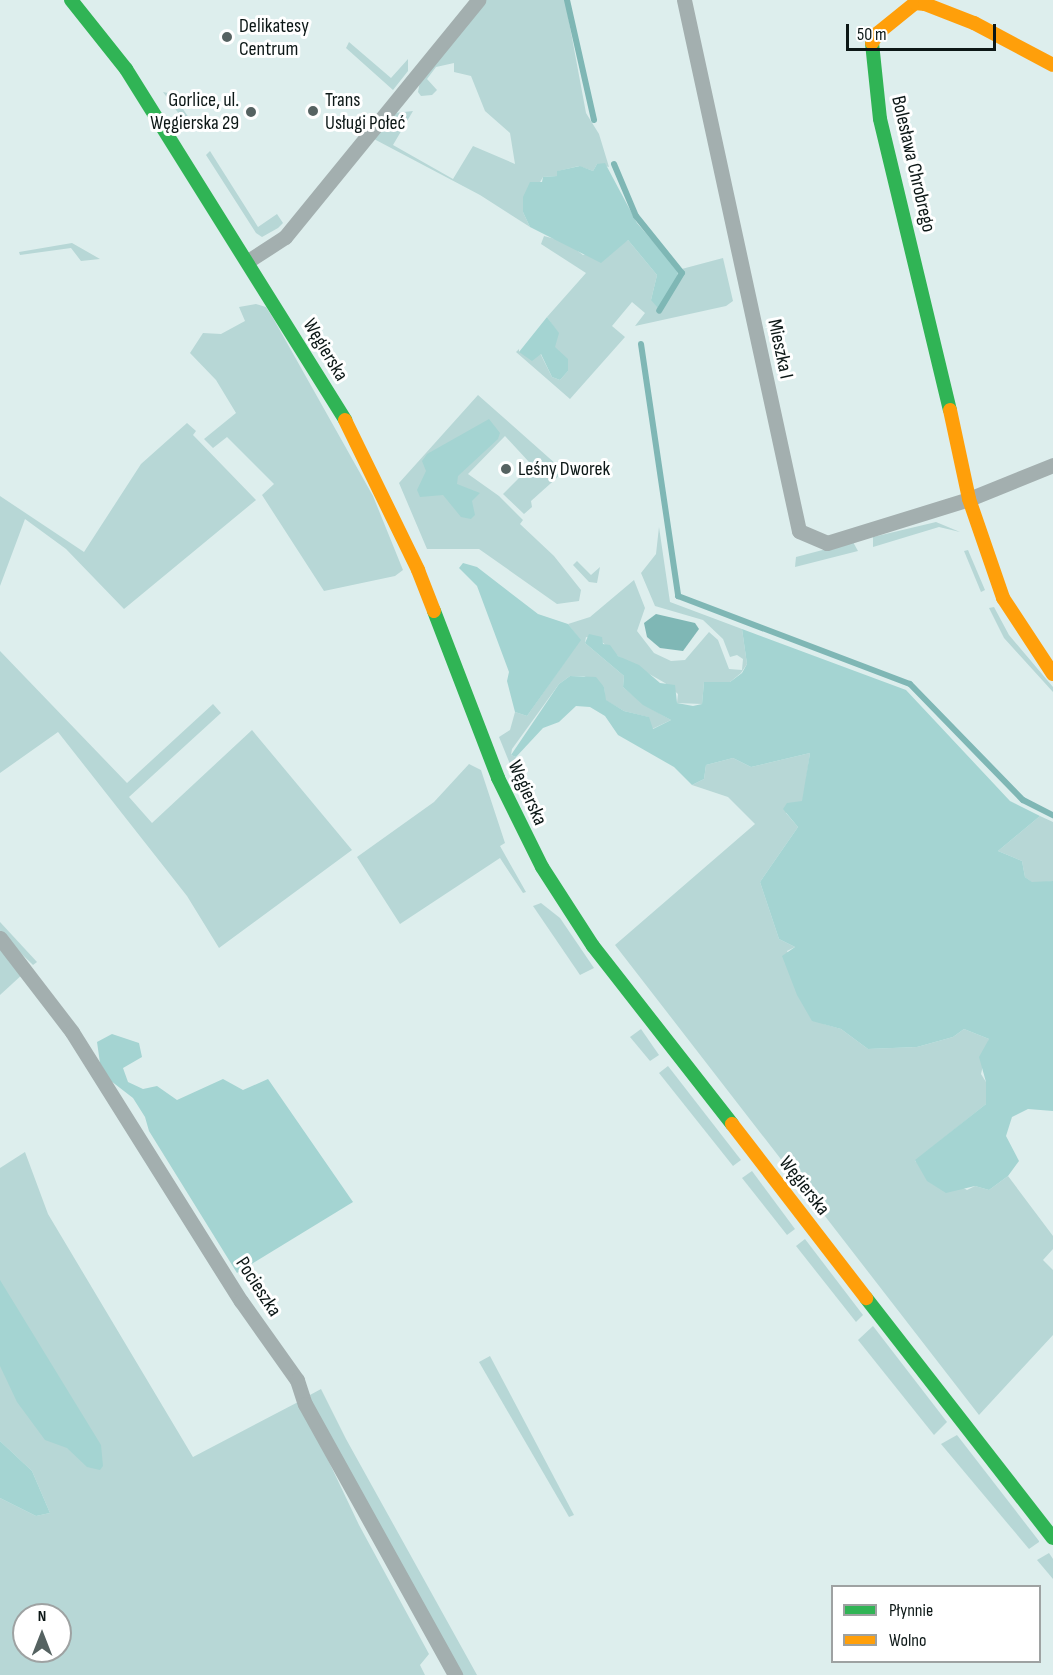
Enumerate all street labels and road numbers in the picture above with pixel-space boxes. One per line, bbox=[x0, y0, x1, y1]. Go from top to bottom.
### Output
street label: Bolesława Chrobrego bbox=[886, 93, 940, 235]
street label: Węgierska bbox=[297, 314, 353, 386]
street label: Mieszka I bbox=[762, 317, 798, 381]
street label: Węgierska bbox=[502, 757, 552, 829]
street label: Węgierska bbox=[773, 1152, 835, 1220]
street label: Pocieszka bbox=[230, 1253, 286, 1321]

